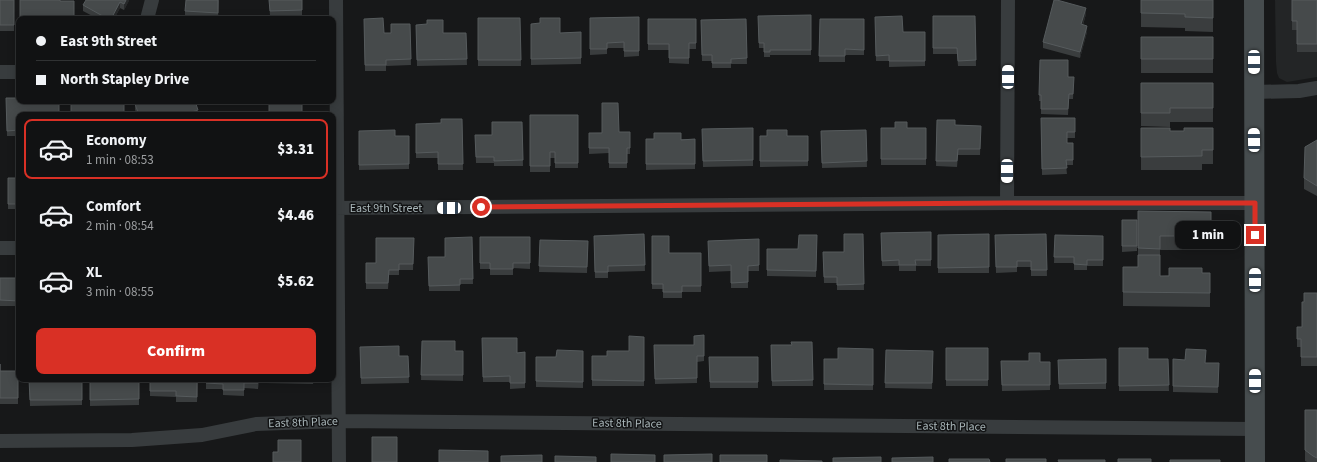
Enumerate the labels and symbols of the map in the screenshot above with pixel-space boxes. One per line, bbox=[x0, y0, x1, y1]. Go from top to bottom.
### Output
car bbox=[1248, 50, 1260, 74]
car bbox=[1002, 65, 1014, 89]
car bbox=[1248, 128, 1260, 152]
car bbox=[1001, 159, 1013, 183]
route start bbox=[472, 198, 490, 216]
street label: East 9th Street bbox=[350, 200, 422, 217]
car bbox=[437, 202, 461, 214]
callout: 1 min bbox=[1175, 221, 1241, 249]
route end bbox=[1246, 226, 1264, 244]
car bbox=[1249, 268, 1261, 292]
car bbox=[1249, 369, 1261, 393]
street label: East 8th Place bbox=[268, 413, 338, 432]
street label: East 8th Place bbox=[592, 414, 662, 433]
street label: East 8th Place bbox=[916, 417, 986, 436]

